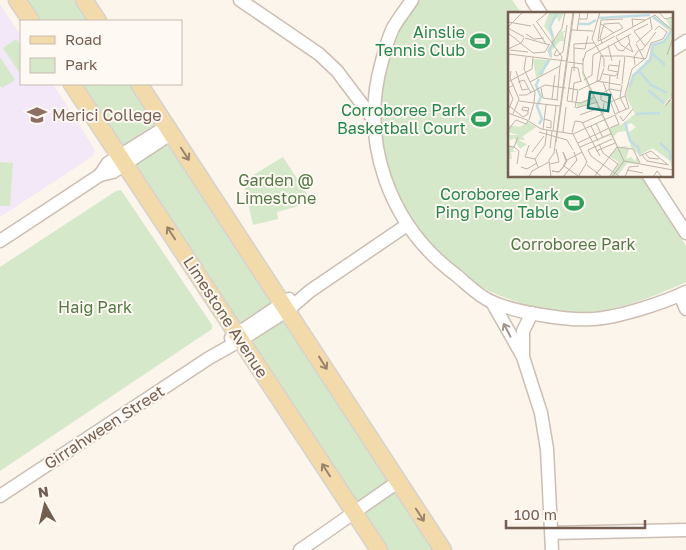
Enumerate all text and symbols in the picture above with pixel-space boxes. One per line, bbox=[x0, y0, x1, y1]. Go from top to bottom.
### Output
inset map bbox=[508, 12, 674, 178]
legend bbox=[20, 20, 182, 85]
place label: Ainslie Tennis Club bbox=[375, 22, 465, 60]
text: Road bbox=[65, 30, 102, 48]
sports icon: Ainslie Tennis Club bbox=[469, 30, 491, 52]
text: Park bbox=[65, 55, 98, 73]
place label: Corroboree Park Basketball Court bbox=[337, 100, 466, 138]
school or university icon: Merici College bbox=[26, 104, 48, 126]
place label: Merici College bbox=[52, 105, 162, 125]
sports icon: Corroboree Park Basketball Court bbox=[470, 108, 492, 130]
one-way arrow bbox=[180, 146, 190, 160]
park label: Garden @ Limestone bbox=[236, 170, 316, 208]
place label: Coroboree Park Ping Pong Table bbox=[435, 184, 559, 222]
sports icon: Coroboree Park Ping Pong Table bbox=[563, 192, 585, 214]
one-way arrow bbox=[166, 227, 176, 241]
park label: Corroboree Park bbox=[510, 234, 636, 254]
street label: Limestone Avenue bbox=[179, 252, 273, 382]
park label: Haig Park bbox=[58, 297, 132, 317]
one-way arrow bbox=[501, 323, 511, 338]
one-way arrow bbox=[318, 356, 328, 370]
street label: Girrahween Street bbox=[40, 381, 168, 473]
one-way arrow bbox=[321, 464, 331, 478]
north arrow bbox=[20, 480, 70, 530]
text: N bbox=[37, 482, 50, 501]
scale bar bbox=[506, 498, 645, 530]
text: 100 m bbox=[514, 505, 557, 523]
one-way arrow bbox=[415, 508, 425, 522]

